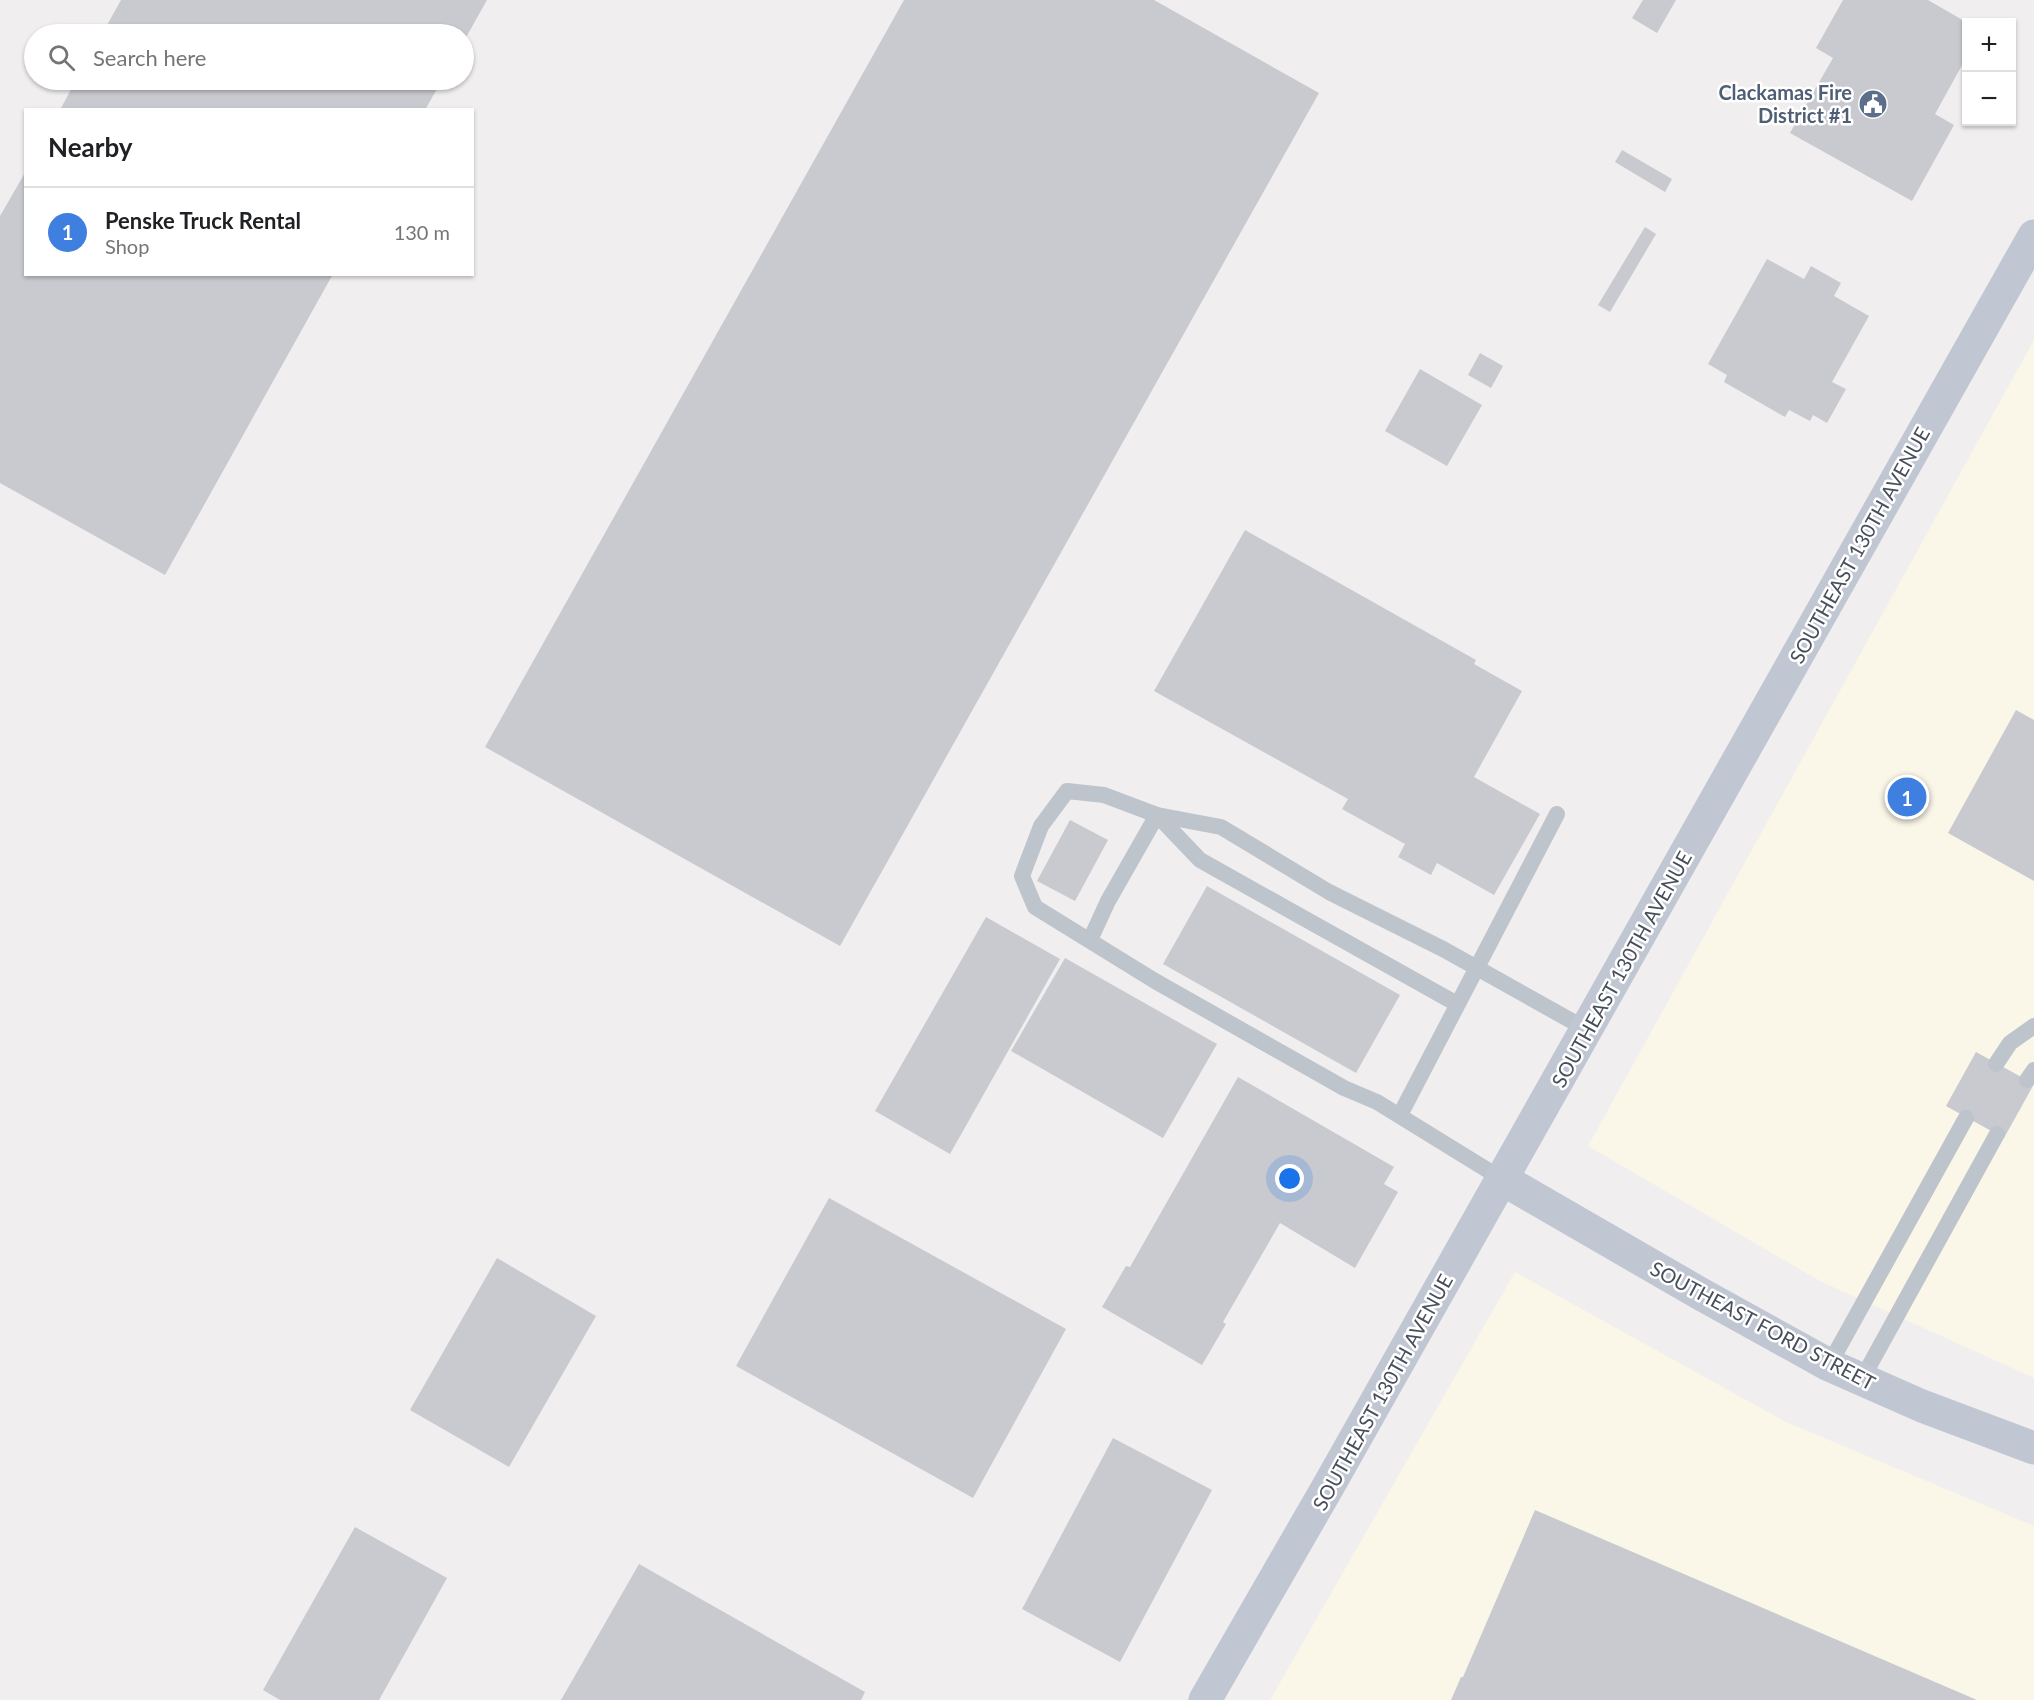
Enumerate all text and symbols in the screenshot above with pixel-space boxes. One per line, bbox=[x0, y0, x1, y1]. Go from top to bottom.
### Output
map controls bbox=[1962, 18, 2016, 126]
button: + bbox=[1962, 18, 2016, 72]
search box bbox=[24, 24, 474, 90]
icon: search bbox=[45, 41, 78, 74]
text: Search here bbox=[93, 44, 206, 71]
button: − bbox=[1962, 72, 2016, 126]
place label: Clackamas Fire District #1 bbox=[1718, 80, 1852, 127]
public building icon: Clackamas Fire District #1 bbox=[1857, 88, 1889, 120]
text: Nearby bbox=[48, 131, 133, 163]
text: Penske Truck Rental bbox=[105, 207, 301, 234]
text: 1 bbox=[62, 220, 73, 244]
text: 130 m bbox=[394, 220, 450, 244]
text: Shop bbox=[105, 234, 149, 258]
street label: SOUTHEAST 130TH AVENUE bbox=[1784, 423, 1934, 667]
pin: 1 bbox=[1888, 774, 1926, 820]
street label: SOUTHEAST 130TH AVENUE bbox=[1546, 847, 1696, 1091]
your location bbox=[1275, 1164, 1304, 1193]
street label: SOUTHEAST FORD STREET bbox=[1647, 1255, 1880, 1395]
street label: SOUTHEAST 130TH AVENUE bbox=[1307, 1270, 1457, 1514]

